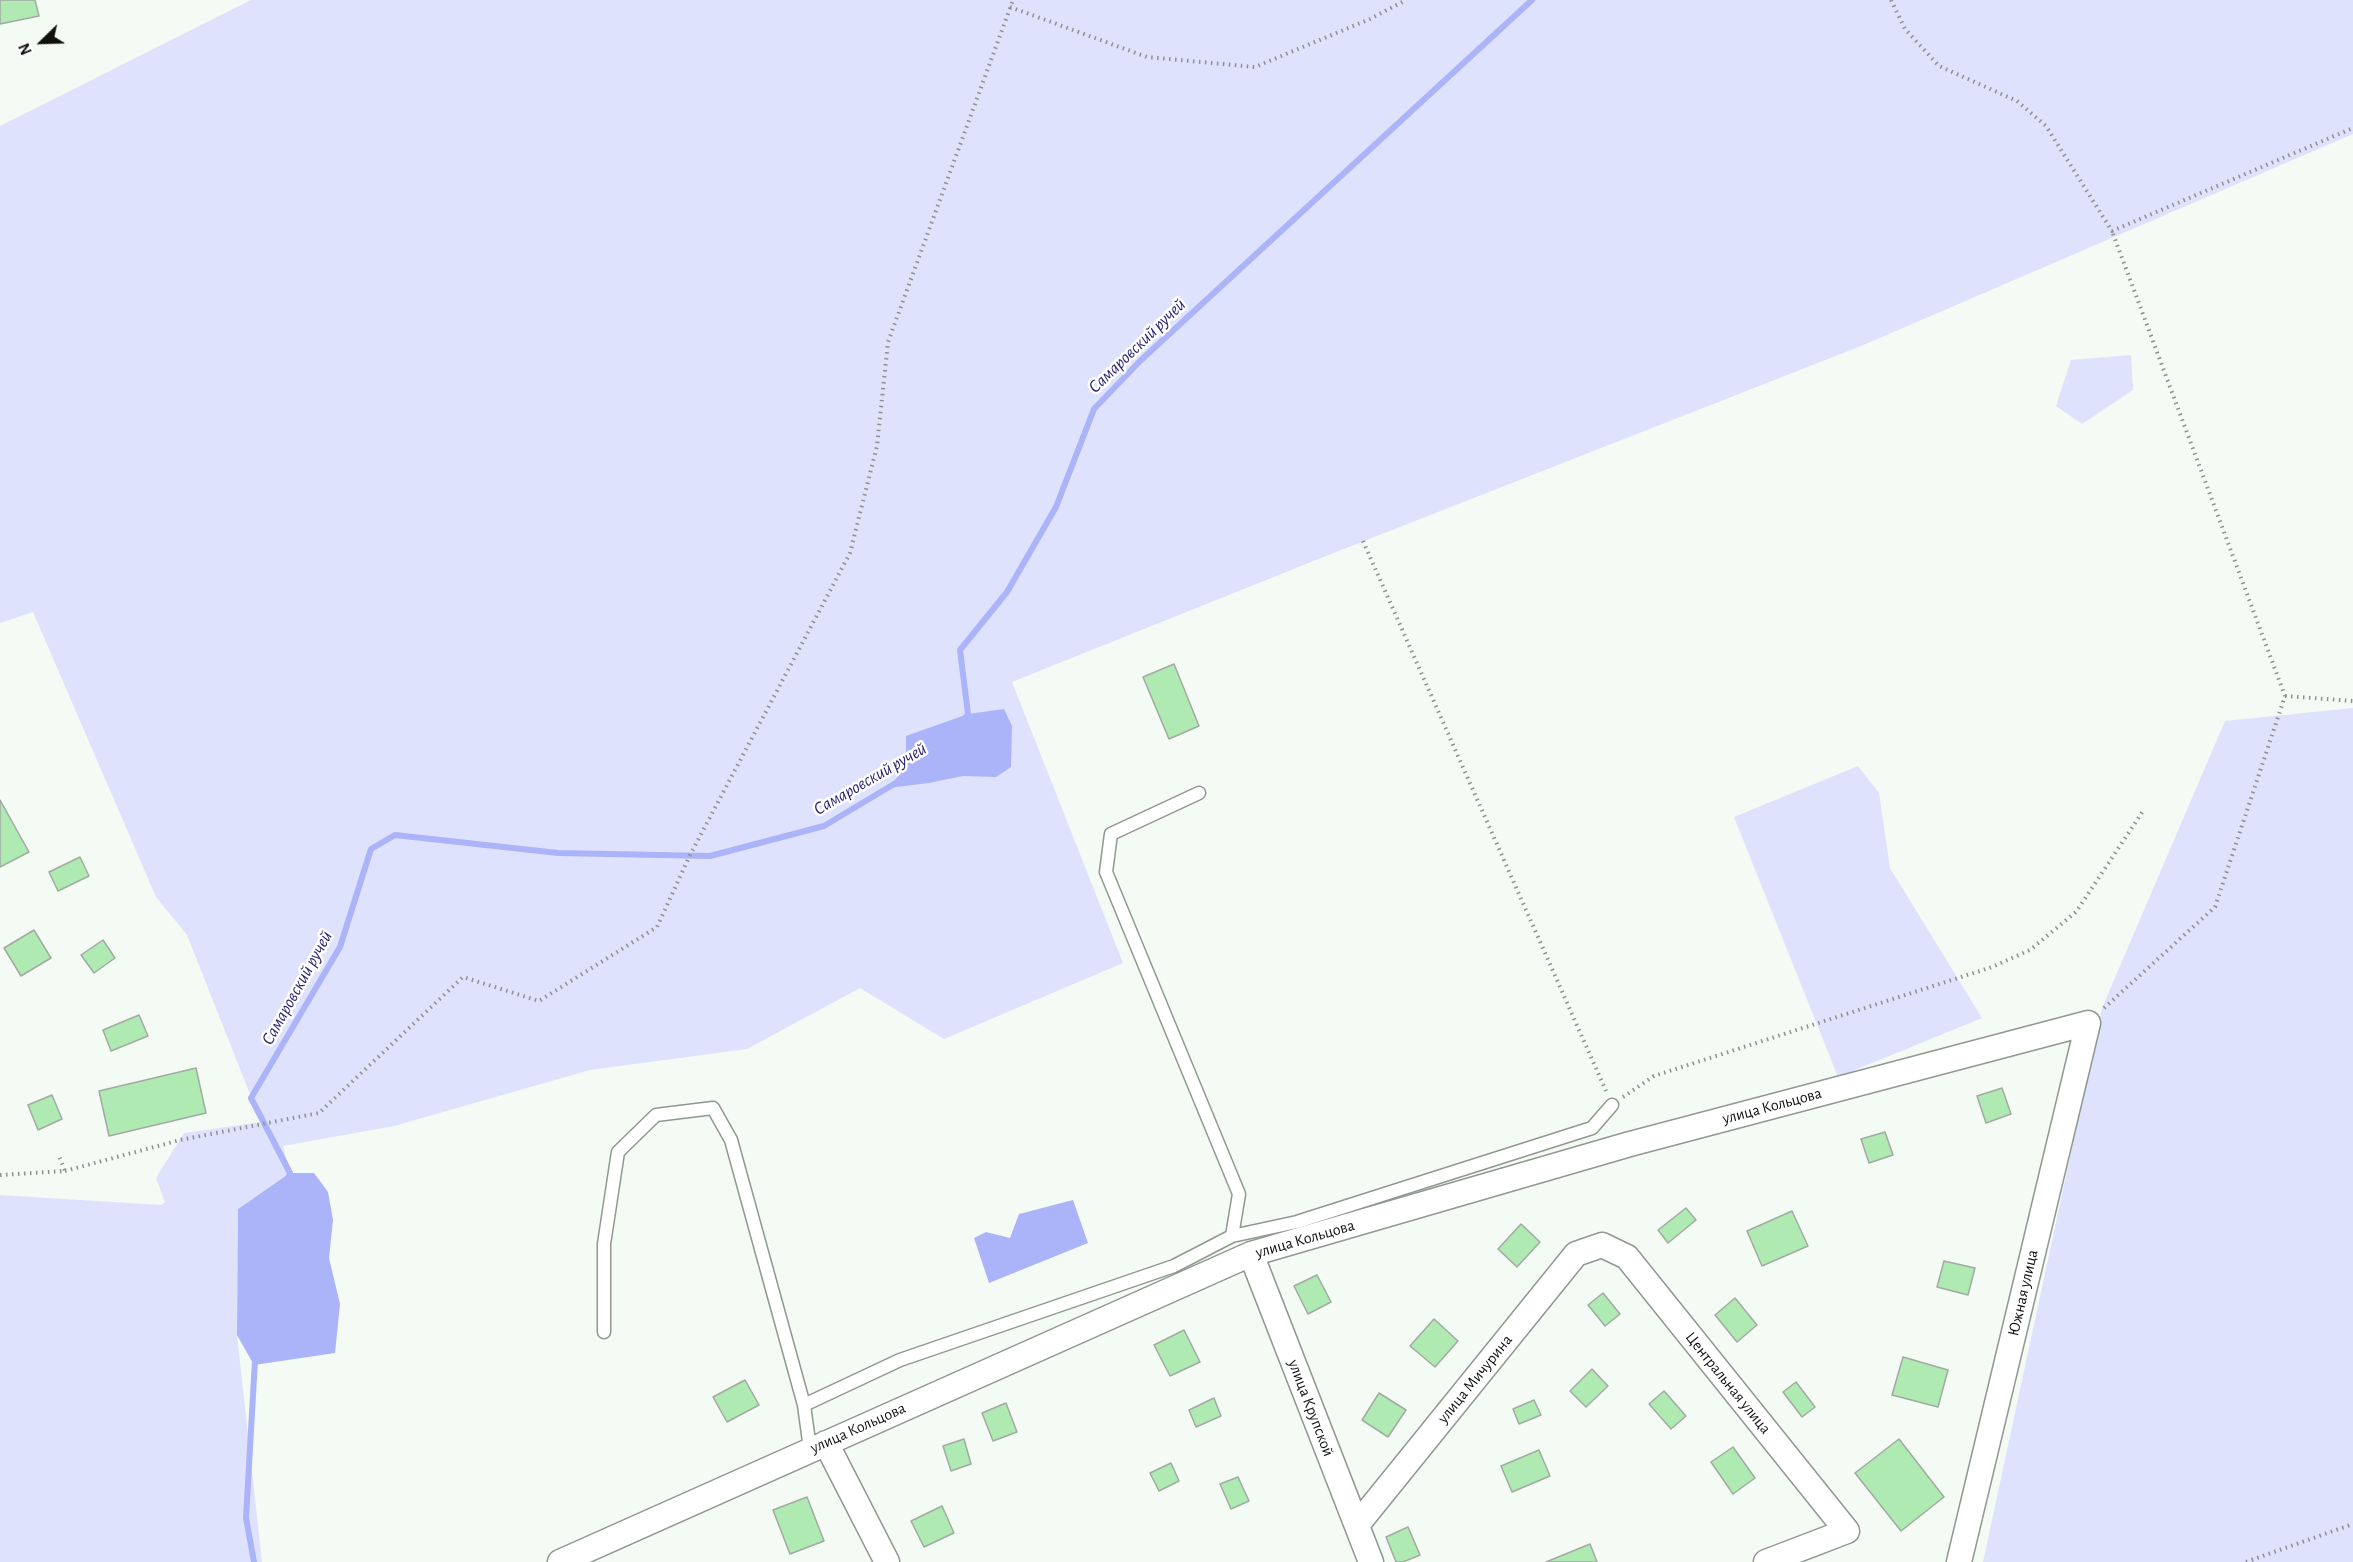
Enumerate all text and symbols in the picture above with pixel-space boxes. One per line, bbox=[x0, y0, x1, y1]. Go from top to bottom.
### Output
north arrow bbox=[12, 12, 72, 72]
text: N bbox=[16, 41, 35, 57]
water label: Самаровский ручей bbox=[1084, 294, 1190, 398]
water label: Самаровский ручей bbox=[810, 738, 930, 820]
water label: Самаровский ручей bbox=[257, 927, 337, 1049]
street label: улица Кольцова bbox=[1720, 1084, 1824, 1128]
street label: улица Кольцова bbox=[1253, 1216, 1357, 1262]
street label: Южная улица bbox=[2004, 1248, 2042, 1338]
street label: Центральная улица bbox=[1681, 1328, 1775, 1438]
street label: улица Мичурина bbox=[1433, 1331, 1517, 1427]
street label: улица Крупской bbox=[1284, 1357, 1338, 1459]
street label: улица Кольцова bbox=[807, 1398, 909, 1458]

